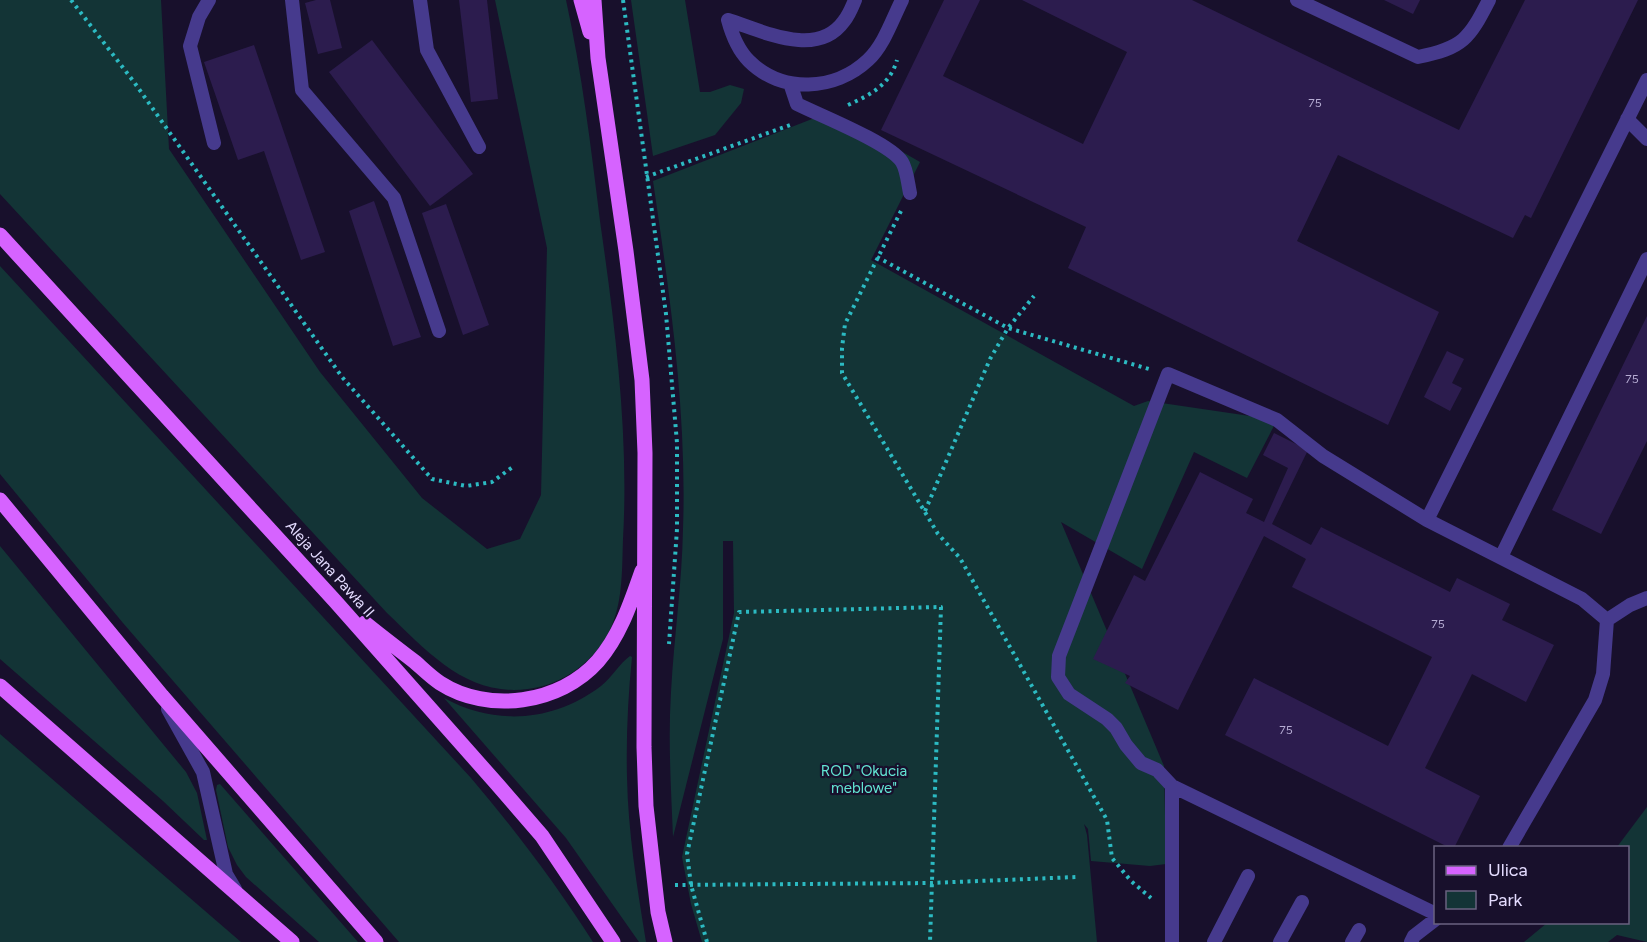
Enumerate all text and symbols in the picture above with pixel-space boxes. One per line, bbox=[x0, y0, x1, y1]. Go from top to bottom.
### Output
house number: 75 bbox=[1308, 96, 1322, 110]
house number: 75 bbox=[1625, 372, 1639, 386]
street label: Aleja Jana Pawła II bbox=[282, 517, 378, 621]
house number: 75 bbox=[1431, 617, 1445, 631]
house number: 75 bbox=[1279, 723, 1293, 737]
park label: ROD "Okucia meblowe" bbox=[821, 762, 907, 797]
legend bbox=[1434, 846, 1629, 924]
text: Ulica bbox=[1488, 859, 1528, 881]
text: Park bbox=[1488, 889, 1523, 911]

